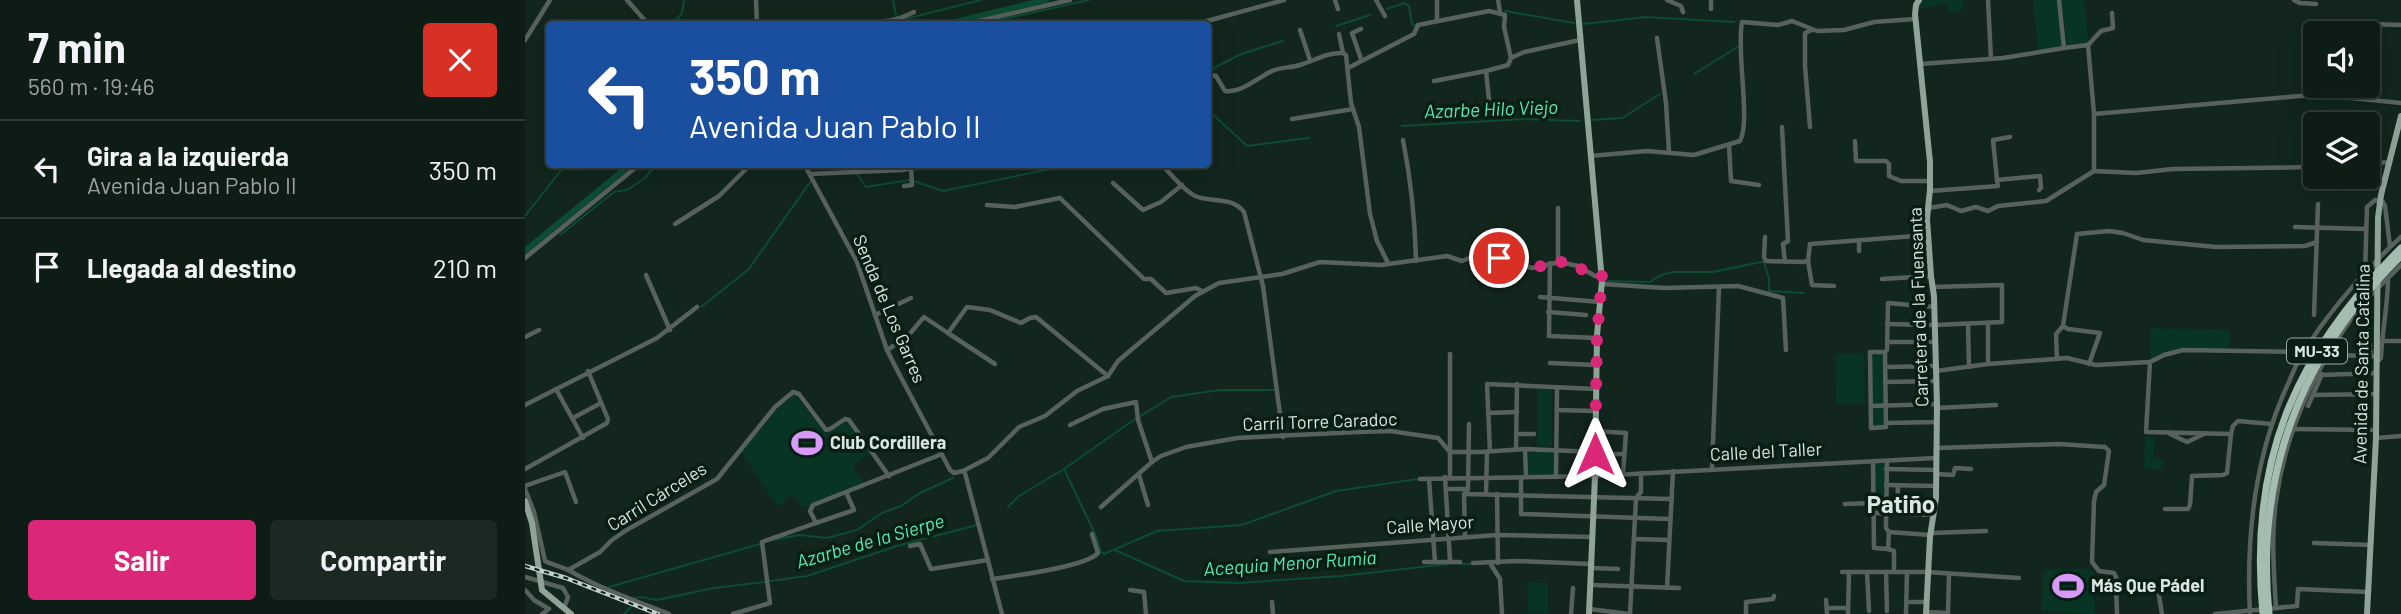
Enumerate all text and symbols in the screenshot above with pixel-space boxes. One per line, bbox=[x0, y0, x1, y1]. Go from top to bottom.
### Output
text: 7 min bbox=[28, 21, 126, 71]
map controls bbox=[2303, 21, 2380, 189]
button: sound bbox=[2303, 21, 2380, 98]
button: close bbox=[423, 23, 497, 97]
text: 350 m bbox=[689, 46, 821, 105]
icon: left bbox=[574, 49, 665, 140]
text: 560 m · 19:46 bbox=[28, 72, 155, 100]
water label: Azarbe Hilo Viejo bbox=[1423, 95, 1558, 122]
text: Avenida Juan Pablo II bbox=[689, 106, 981, 144]
button: layers bbox=[2303, 112, 2380, 189]
text: Gira a la izquierda bbox=[87, 140, 289, 171]
icon: left bbox=[28, 150, 66, 188]
text: 350 m bbox=[429, 154, 497, 185]
text: Avenida Juan Pablo II bbox=[87, 171, 297, 199]
street label: Carretera de la Fuensanta bbox=[1904, 207, 1932, 407]
pin bbox=[1469, 228, 1529, 288]
street label: Senda de Los Garres bbox=[849, 231, 931, 386]
icon: arrive bbox=[1480, 239, 1518, 277]
icon: arrive bbox=[28, 248, 66, 286]
text: Llegada al destino bbox=[87, 252, 296, 283]
text: 210 m bbox=[433, 252, 497, 283]
street label: Avenida de Santa Catalina bbox=[2348, 264, 2374, 464]
road number: MU-33 bbox=[2287, 338, 2347, 364]
street label: Carril Torre Caradoc bbox=[1242, 407, 1398, 435]
position arrow bbox=[1558, 417, 1632, 491]
sports icon: Club Cordillera bbox=[790, 426, 824, 460]
place label: Club Cordillera bbox=[830, 431, 946, 453]
street label: Calle del Taller bbox=[1709, 437, 1823, 465]
street label: Carril Cárceles bbox=[603, 457, 710, 535]
district label: Patiño bbox=[1867, 489, 1935, 518]
water label: Azarbe de la Sierpe bbox=[793, 508, 947, 573]
street label: Calle Mayor bbox=[1385, 510, 1475, 538]
button: Salir bbox=[28, 520, 256, 600]
button: Compartir bbox=[270, 520, 497, 600]
water label: Acequia Menor Rumia bbox=[1203, 545, 1377, 580]
sports icon: Más Que Pádel bbox=[2051, 569, 2085, 603]
place label: Más Que Pádel bbox=[2091, 574, 2204, 596]

